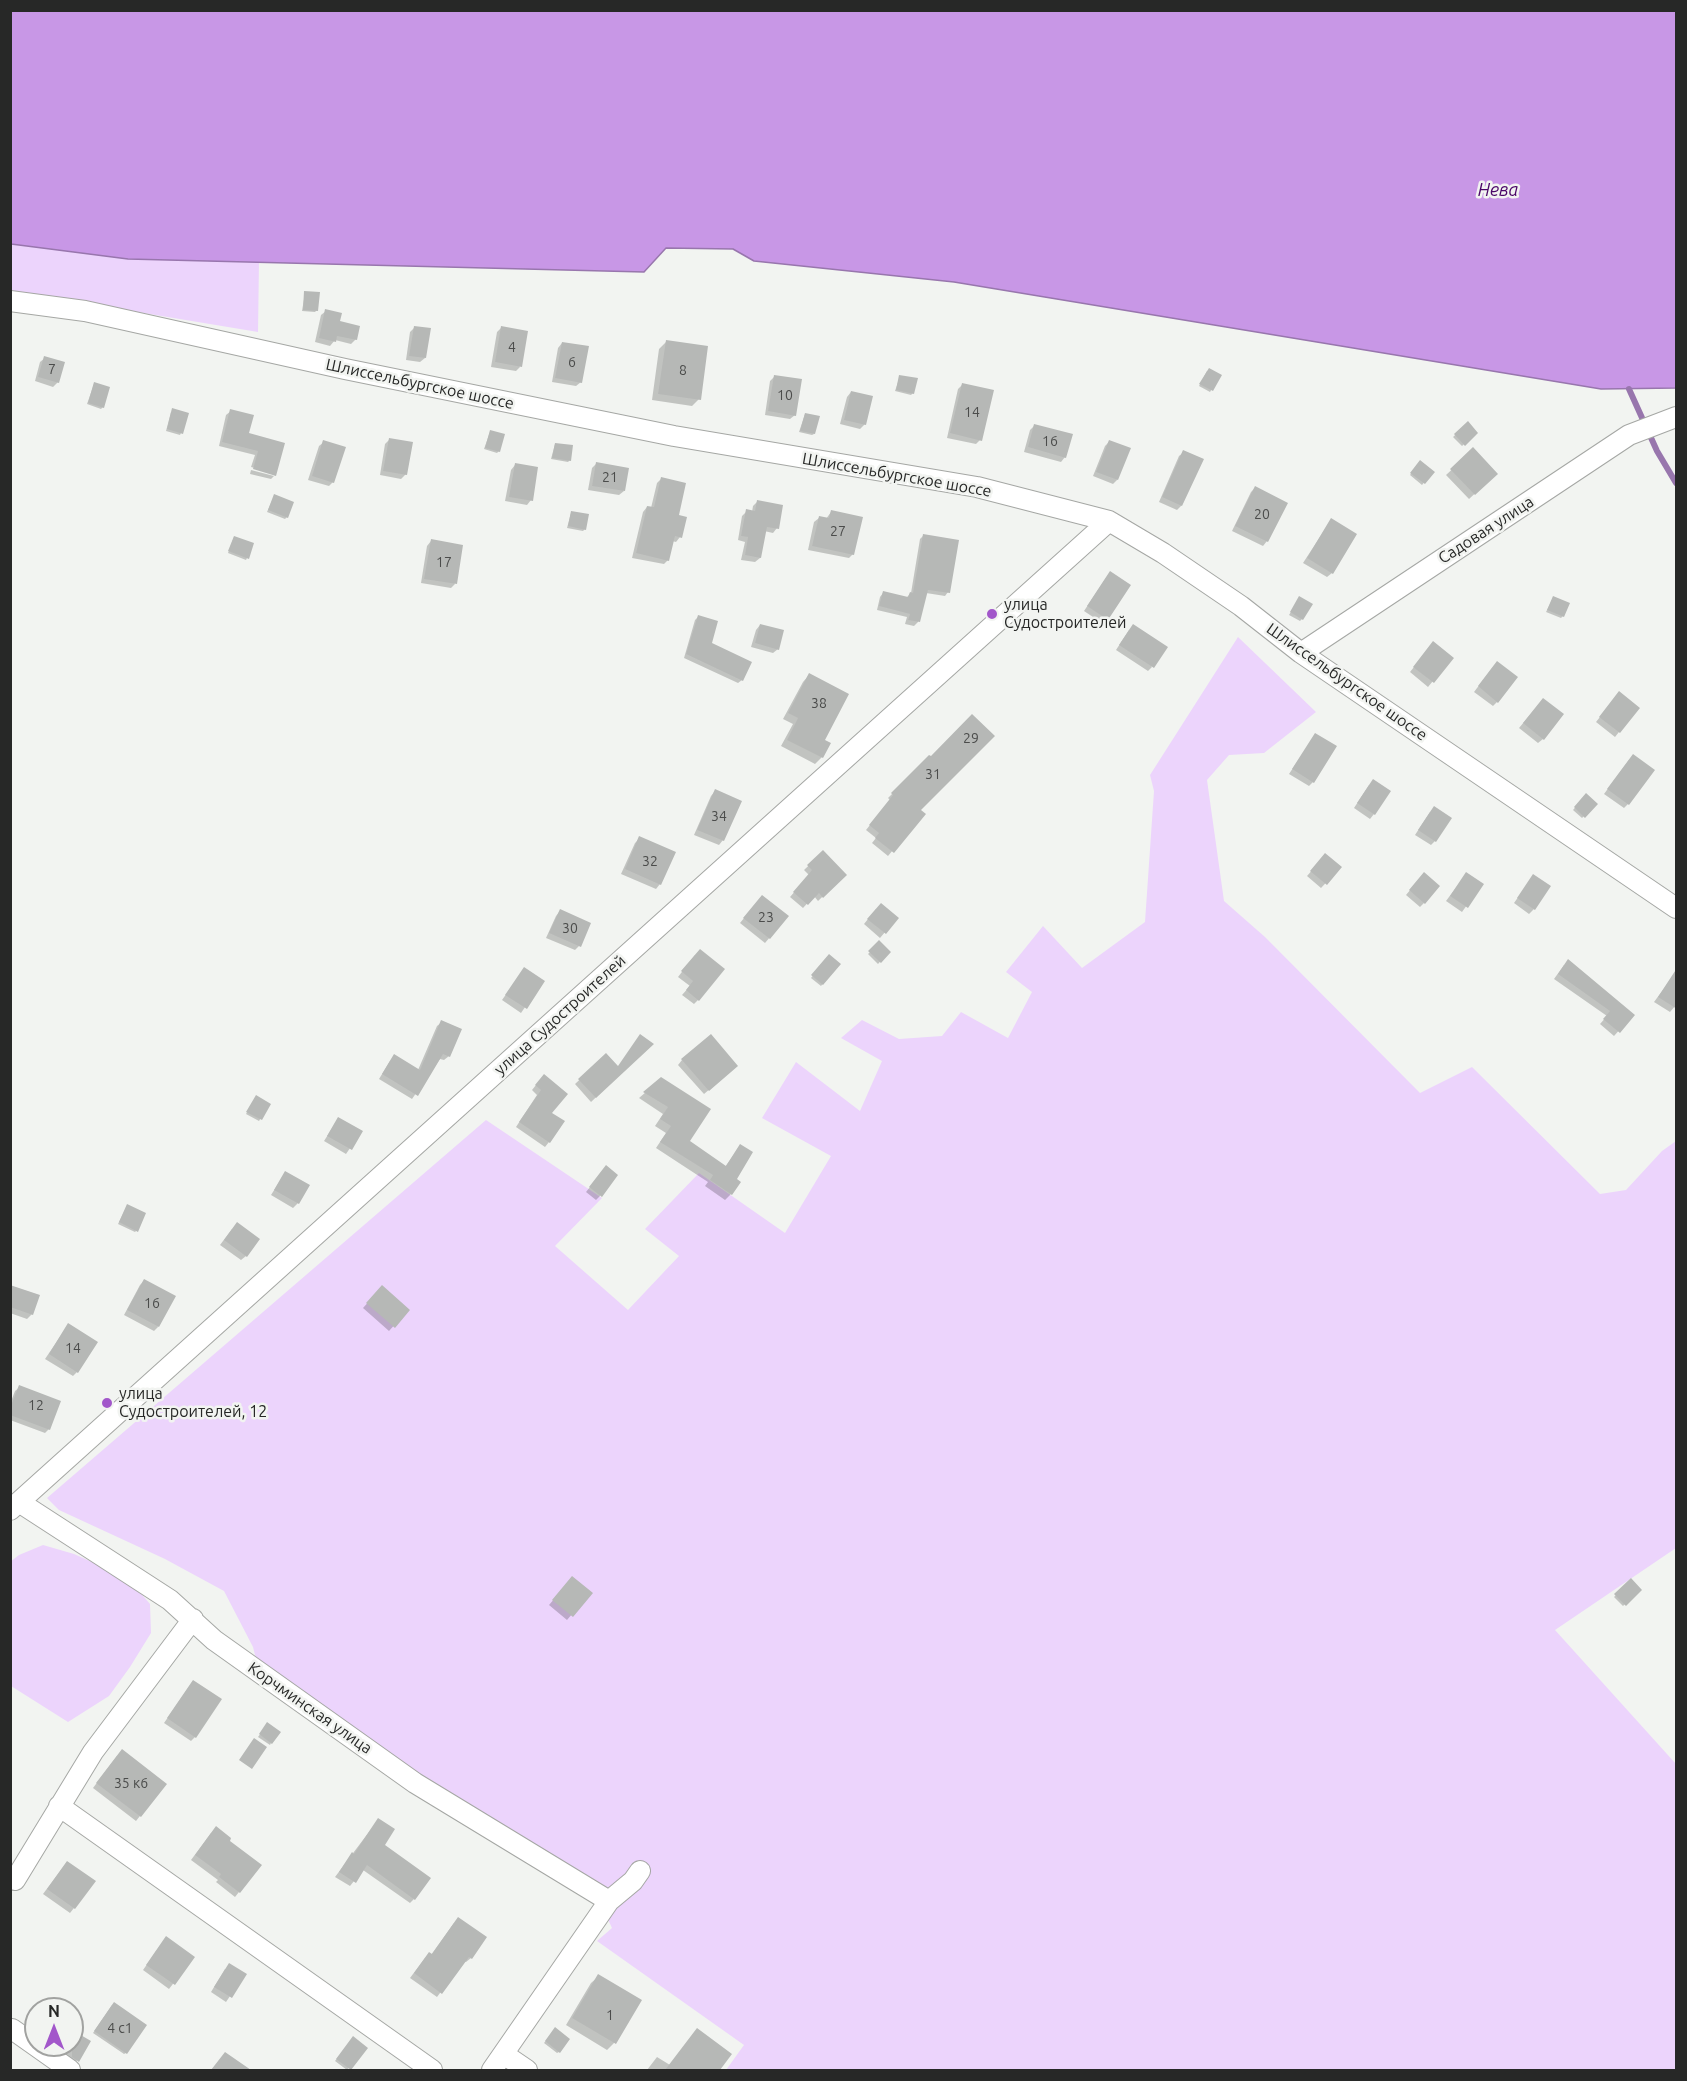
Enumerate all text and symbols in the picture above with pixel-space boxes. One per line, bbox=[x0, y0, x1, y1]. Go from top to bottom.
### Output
water label: Нева bbox=[1478, 179, 1518, 201]
house number: 4 bbox=[508, 339, 516, 355]
house number: 6 bbox=[568, 354, 576, 370]
street label: Шлиссельбургское шоссе bbox=[324, 355, 516, 413]
house number: 7 bbox=[48, 361, 56, 377]
house number: 8 bbox=[679, 362, 687, 378]
house number: 10 bbox=[777, 387, 793, 403]
house number: 14 bbox=[964, 404, 980, 420]
house number: 16 bbox=[1042, 433, 1058, 449]
street label: Шлиссельбургское шоссе bbox=[801, 449, 993, 501]
house number: 21 bbox=[602, 469, 618, 485]
street label: Садовая улица bbox=[1435, 492, 1537, 568]
house number: 20 bbox=[1254, 506, 1270, 522]
house number: 27 bbox=[830, 523, 846, 539]
house number: 17 bbox=[436, 554, 452, 570]
place label: улица Судостроителей bbox=[1004, 595, 1127, 633]
marker: улица Судостроителей bbox=[985, 607, 999, 621]
street label: Шлиссельбургское шоссе bbox=[1263, 619, 1431, 745]
house number: 38 bbox=[811, 695, 827, 711]
house number: 29 bbox=[963, 730, 979, 746]
house number: 31 bbox=[925, 766, 941, 782]
house number: 34 bbox=[711, 808, 727, 824]
house number: 32 bbox=[642, 853, 658, 869]
house number: 23 bbox=[758, 909, 774, 925]
house number: 30 bbox=[562, 920, 578, 936]
street label: улица Судостроителей bbox=[490, 951, 630, 1079]
house number: 16 bbox=[144, 1295, 160, 1311]
house number: 14 bbox=[65, 1340, 81, 1356]
place label: улица Судостроителей, 12 bbox=[119, 1384, 267, 1422]
marker: улица Судостроителей, 12 bbox=[100, 1396, 114, 1410]
house number: 12 bbox=[28, 1397, 44, 1413]
street label: Корчминская улица bbox=[244, 1658, 376, 1758]
house number: 35 к6 bbox=[114, 1775, 148, 1791]
north arrow bbox=[24, 1997, 84, 2057]
text: N bbox=[48, 2002, 60, 2020]
house number: 1 bbox=[606, 2007, 614, 2023]
house number: 4 с1 bbox=[107, 2020, 133, 2036]

